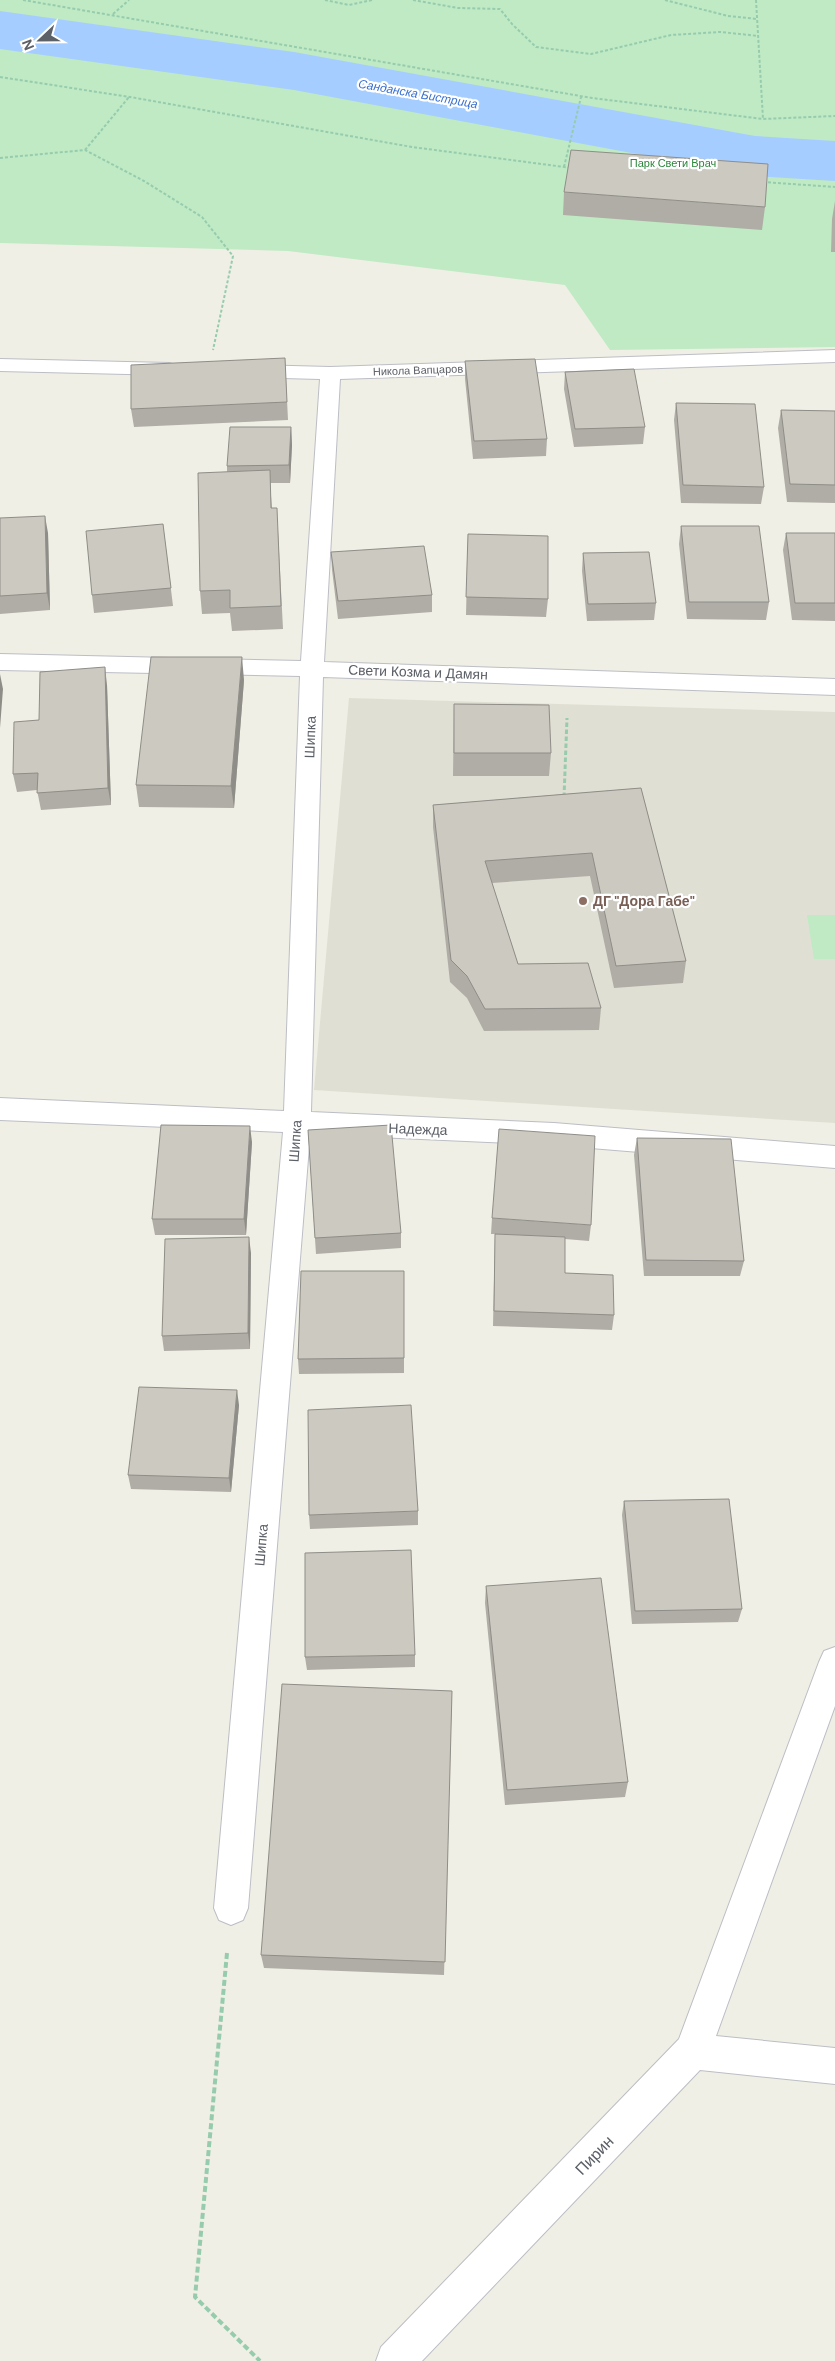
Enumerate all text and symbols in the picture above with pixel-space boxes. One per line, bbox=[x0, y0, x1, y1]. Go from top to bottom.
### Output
north arrow bbox=[15, 15, 65, 65]
text: N bbox=[18, 37, 38, 53]
water label: Санданска Бистрица bbox=[357, 76, 479, 112]
park label: Парк Свети Врач bbox=[630, 156, 716, 170]
street label: Никола Вапцаров bbox=[373, 361, 464, 379]
street label: Свети Козма и Дамян bbox=[348, 661, 488, 683]
street label: Шипка bbox=[300, 715, 320, 759]
place label: ДГ "Дора Габе" bbox=[593, 892, 695, 910]
marker: ДГ "Дора Габе" bbox=[577, 895, 589, 907]
street label: Шипка bbox=[285, 1119, 305, 1163]
street label: Надежда bbox=[388, 1119, 448, 1139]
street label: Шипка bbox=[250, 1523, 272, 1567]
street label: Пирин bbox=[570, 2131, 618, 2180]

